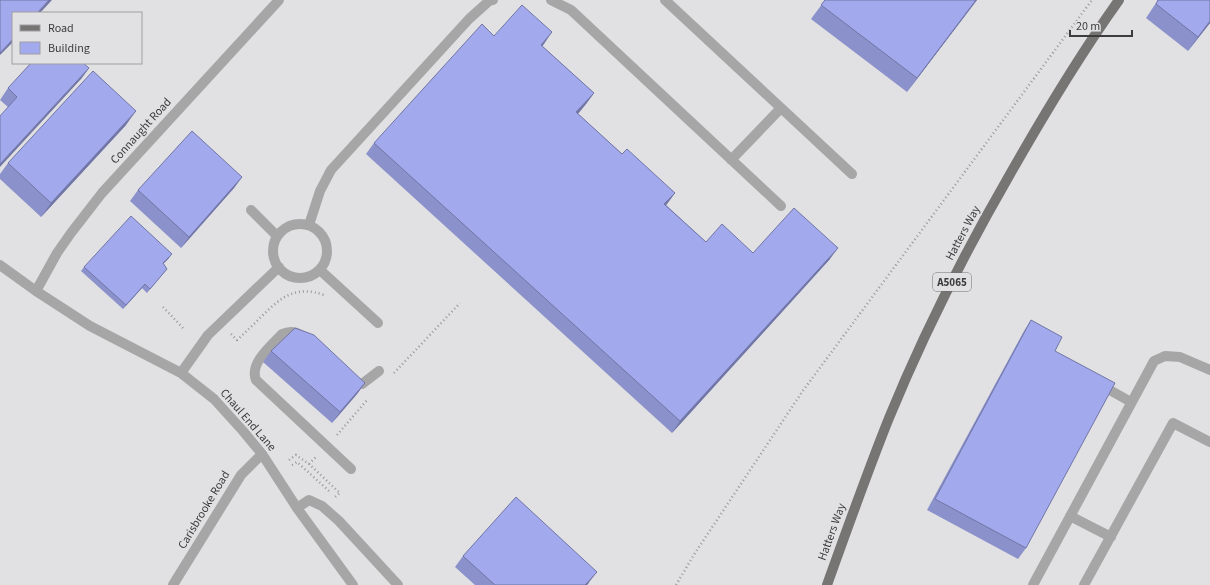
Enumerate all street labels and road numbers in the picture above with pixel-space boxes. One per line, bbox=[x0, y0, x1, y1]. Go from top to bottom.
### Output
street label: Connaught Road bbox=[107, 94, 175, 168]
street label: Hatters Way bbox=[941, 202, 985, 263]
road number: A5065 bbox=[933, 273, 971, 291]
street label: Chaul End Lane bbox=[216, 385, 280, 455]
street label: Carisbrooke Road bbox=[174, 468, 234, 552]
street label: Hatters Way bbox=[814, 501, 850, 563]

